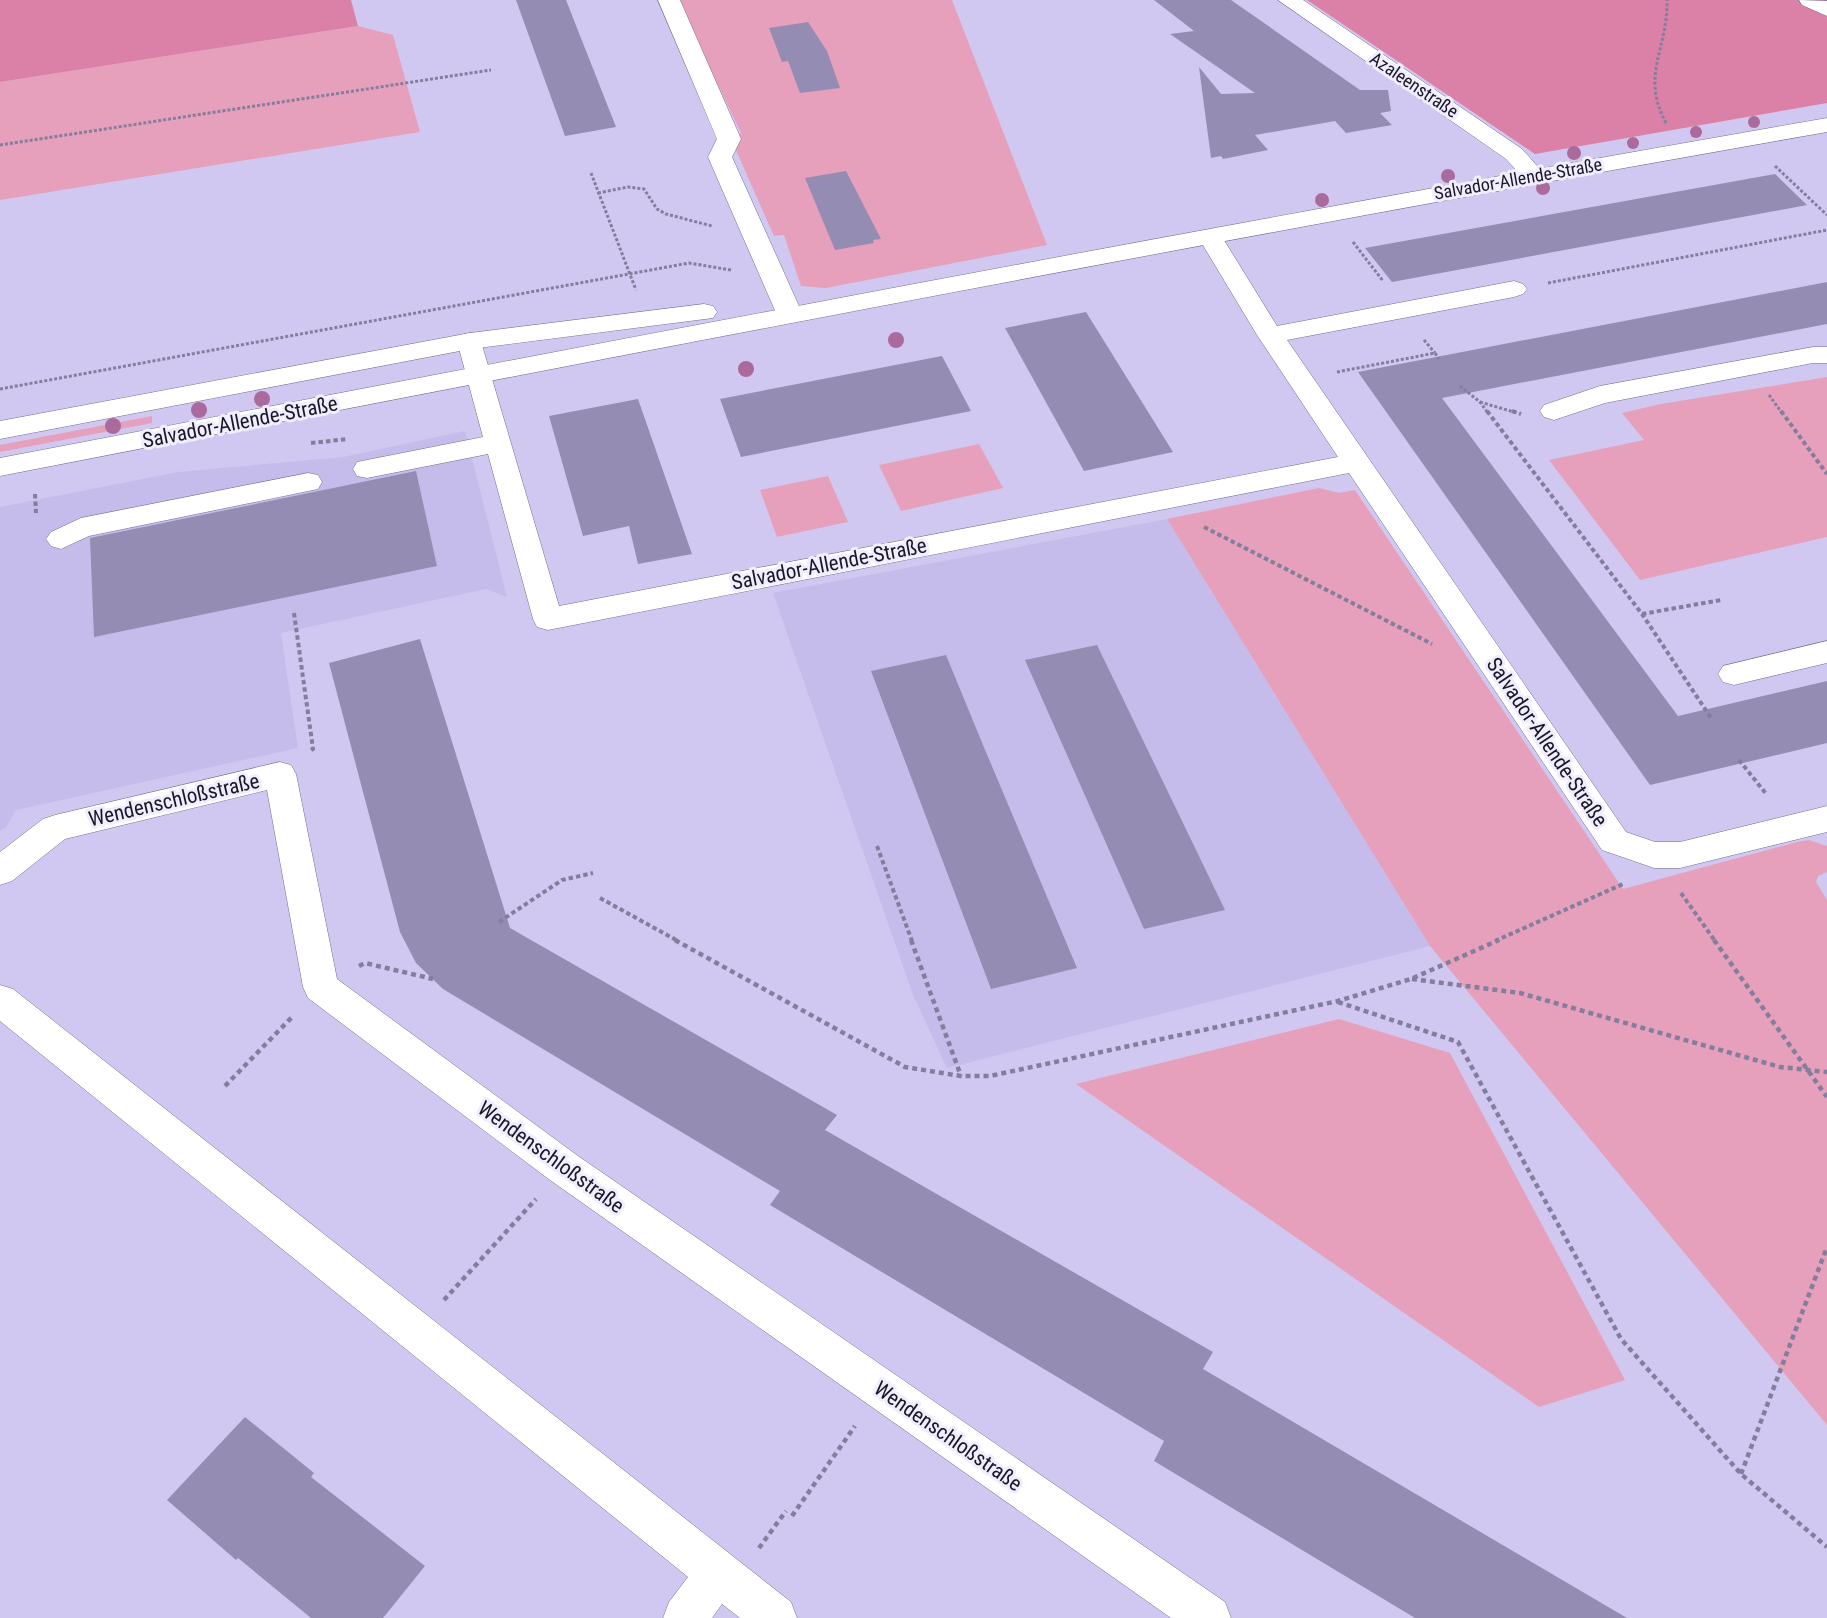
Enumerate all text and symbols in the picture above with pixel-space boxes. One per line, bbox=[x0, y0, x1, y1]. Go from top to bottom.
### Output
street label: Azaleenstraße bbox=[1366, 47, 1462, 122]
street label: Salvador-Allende-Straße bbox=[1432, 153, 1603, 204]
street label: Salvador-Allende-Straße bbox=[140, 391, 340, 453]
street label: Salvador-Allende-Straße bbox=[729, 533, 929, 595]
street label: Salvador-Allende-Straße bbox=[1482, 653, 1613, 831]
street label: Wendenschloßstraße bbox=[86, 769, 262, 831]
street label: Wendenschloßstraße bbox=[473, 1096, 629, 1218]
street label: Wendenschloßstraße bbox=[870, 1376, 1026, 1496]

